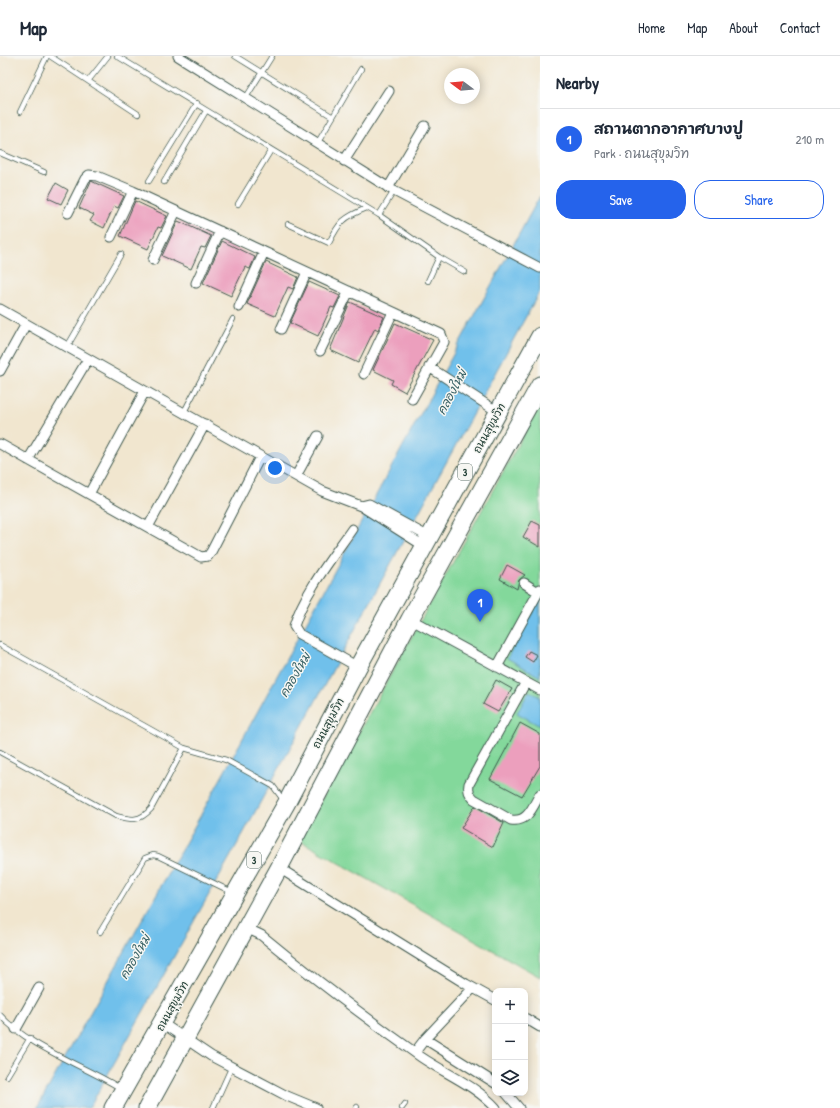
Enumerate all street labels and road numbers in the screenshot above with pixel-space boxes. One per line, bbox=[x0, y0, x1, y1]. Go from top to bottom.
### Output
street label: ถนนสุขุมวิท bbox=[470, 401, 510, 456]
road number: 3 bbox=[458, 464, 472, 480]
street label: ถนนสุขุมวิท bbox=[309, 695, 349, 752]
road number: 3 bbox=[247, 852, 261, 868]
street label: ถนนสุขุมวิท bbox=[153, 979, 193, 1034]

